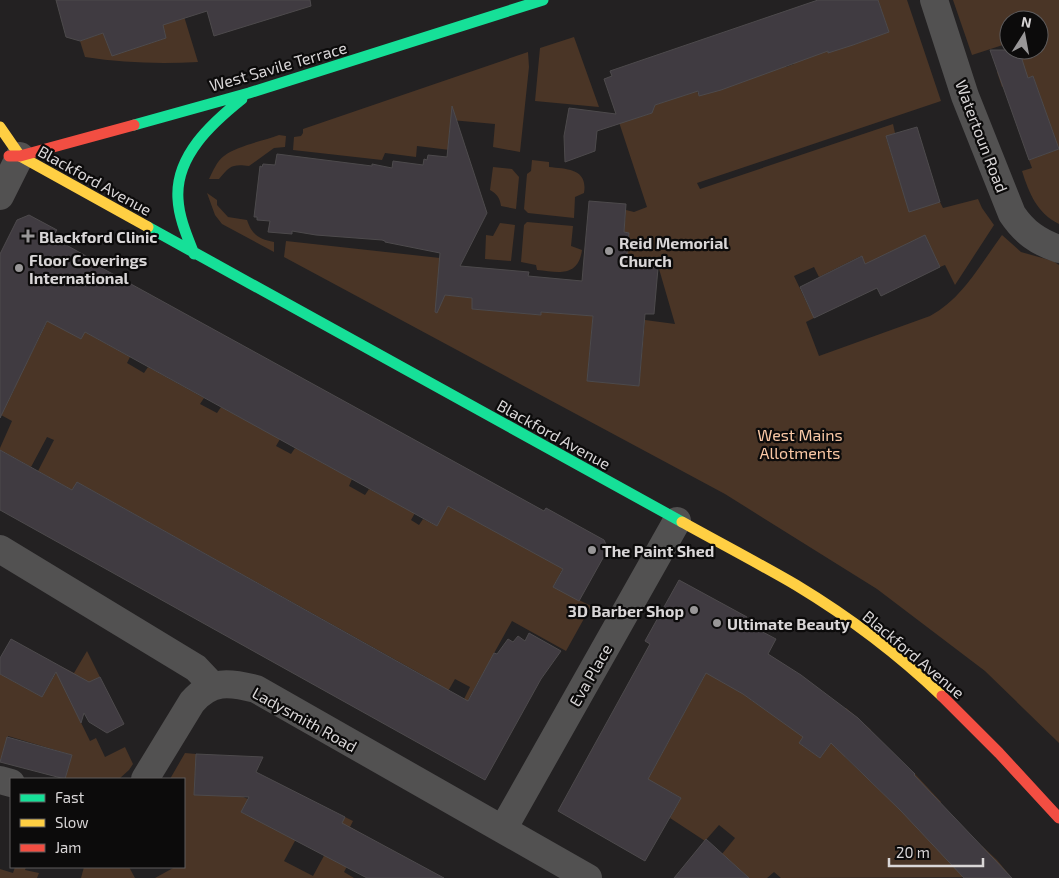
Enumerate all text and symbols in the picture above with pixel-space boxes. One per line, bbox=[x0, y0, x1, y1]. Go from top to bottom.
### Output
north arrow bbox=[999, 10, 1049, 60]
text: N bbox=[1020, 12, 1033, 31]
street label: West Savile Terrace bbox=[207, 37, 349, 95]
street label: Watertoun Road bbox=[952, 77, 1012, 195]
street label: Blackford Avenue bbox=[35, 141, 155, 219]
place label: Blackford Clinic bbox=[39, 227, 158, 246]
marker: Blackford Clinic bbox=[21, 229, 35, 243]
place label: Reid Memorial Church bbox=[619, 233, 729, 270]
marker: Reid Memorial Church bbox=[603, 245, 615, 257]
place label: Floor Coverings International bbox=[29, 250, 147, 287]
marker: Floor Coverings International bbox=[13, 262, 25, 274]
street label: Blackford Avenue bbox=[494, 395, 614, 473]
park label: West Mains Allotments bbox=[757, 425, 843, 462]
place label: The Paint Shed bbox=[602, 541, 714, 560]
marker: The Paint Shed bbox=[586, 544, 598, 556]
place label: 3D Barber Shop bbox=[568, 601, 684, 620]
marker: 3D Barber Shop bbox=[688, 604, 700, 616]
street label: Blackford Avenue bbox=[859, 606, 969, 702]
place label: Ultimate Beauty bbox=[727, 614, 850, 634]
marker: Ultimate Beauty bbox=[711, 617, 723, 629]
street label: Eva Place bbox=[565, 640, 615, 710]
street label: Ladysmith Road bbox=[249, 682, 361, 756]
legend bbox=[10, 778, 185, 868]
text: Fast bbox=[55, 788, 85, 806]
text: Slow bbox=[55, 813, 89, 831]
scale bar bbox=[889, 836, 983, 868]
text: Jam bbox=[55, 838, 81, 856]
text: 20 m bbox=[896, 843, 930, 861]

